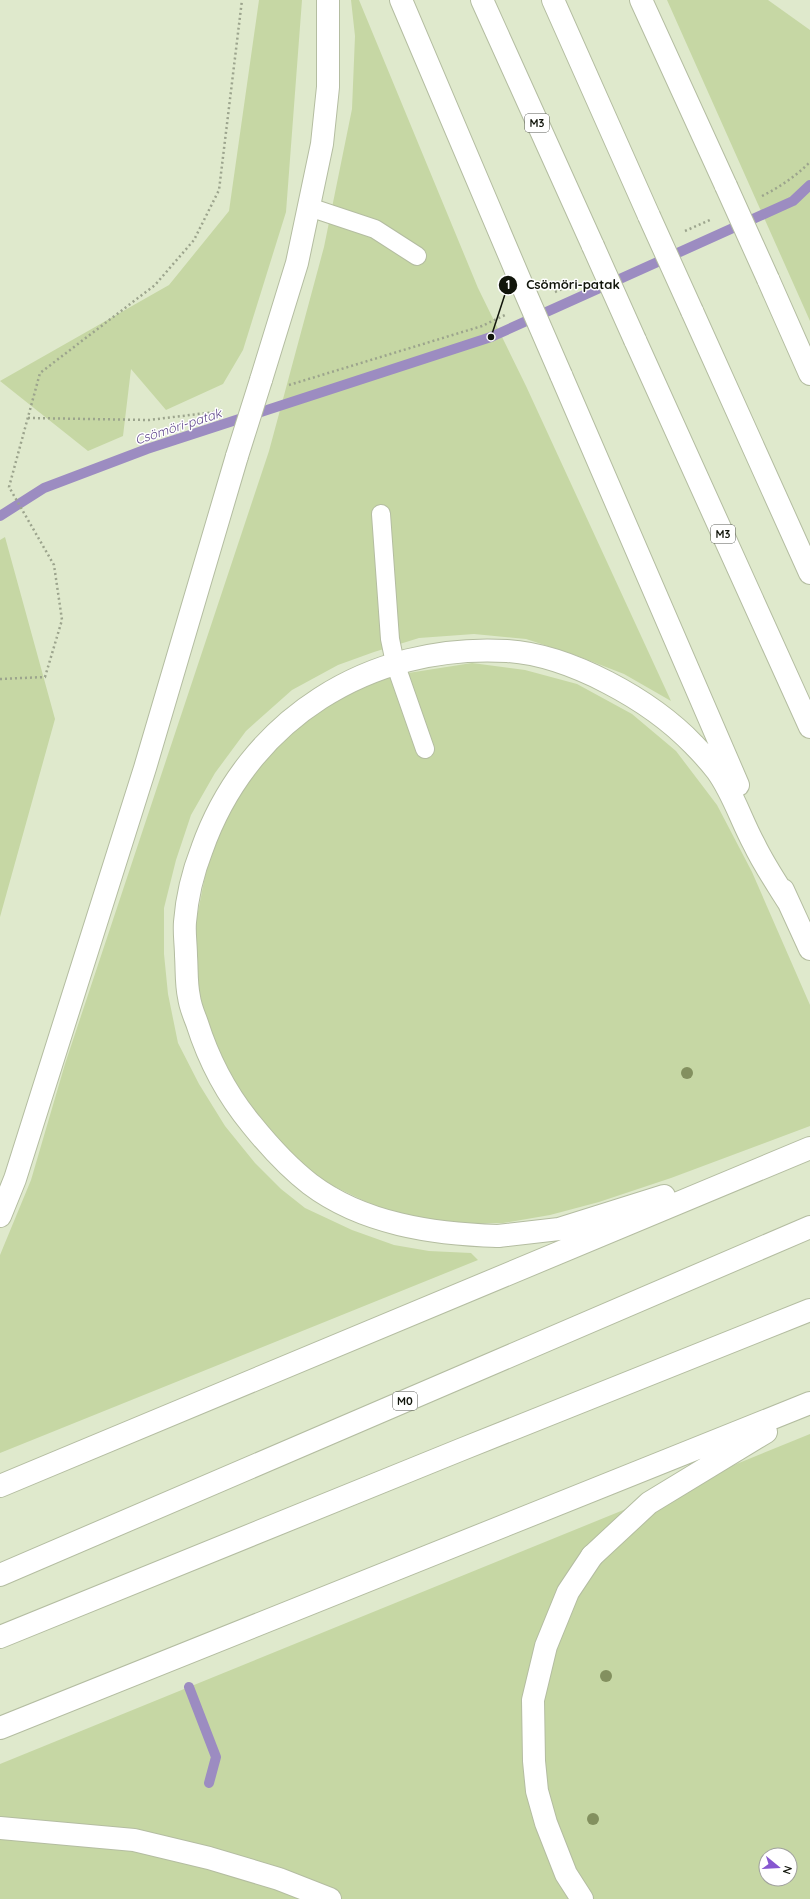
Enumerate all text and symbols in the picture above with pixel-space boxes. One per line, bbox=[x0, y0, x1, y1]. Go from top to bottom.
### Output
road number: M3 bbox=[525, 114, 549, 132]
callout: Csömöri-patak bbox=[498, 272, 628, 297]
text: Csömöri-patak bbox=[526, 276, 620, 292]
text: 1 bbox=[506, 277, 510, 292]
water label: Csömöri-patak bbox=[133, 404, 224, 448]
road number: M3 bbox=[711, 525, 735, 543]
road number: M0 bbox=[393, 1392, 417, 1410]
north arrow bbox=[758, 1847, 798, 1887]
text: N bbox=[780, 1864, 795, 1876]

